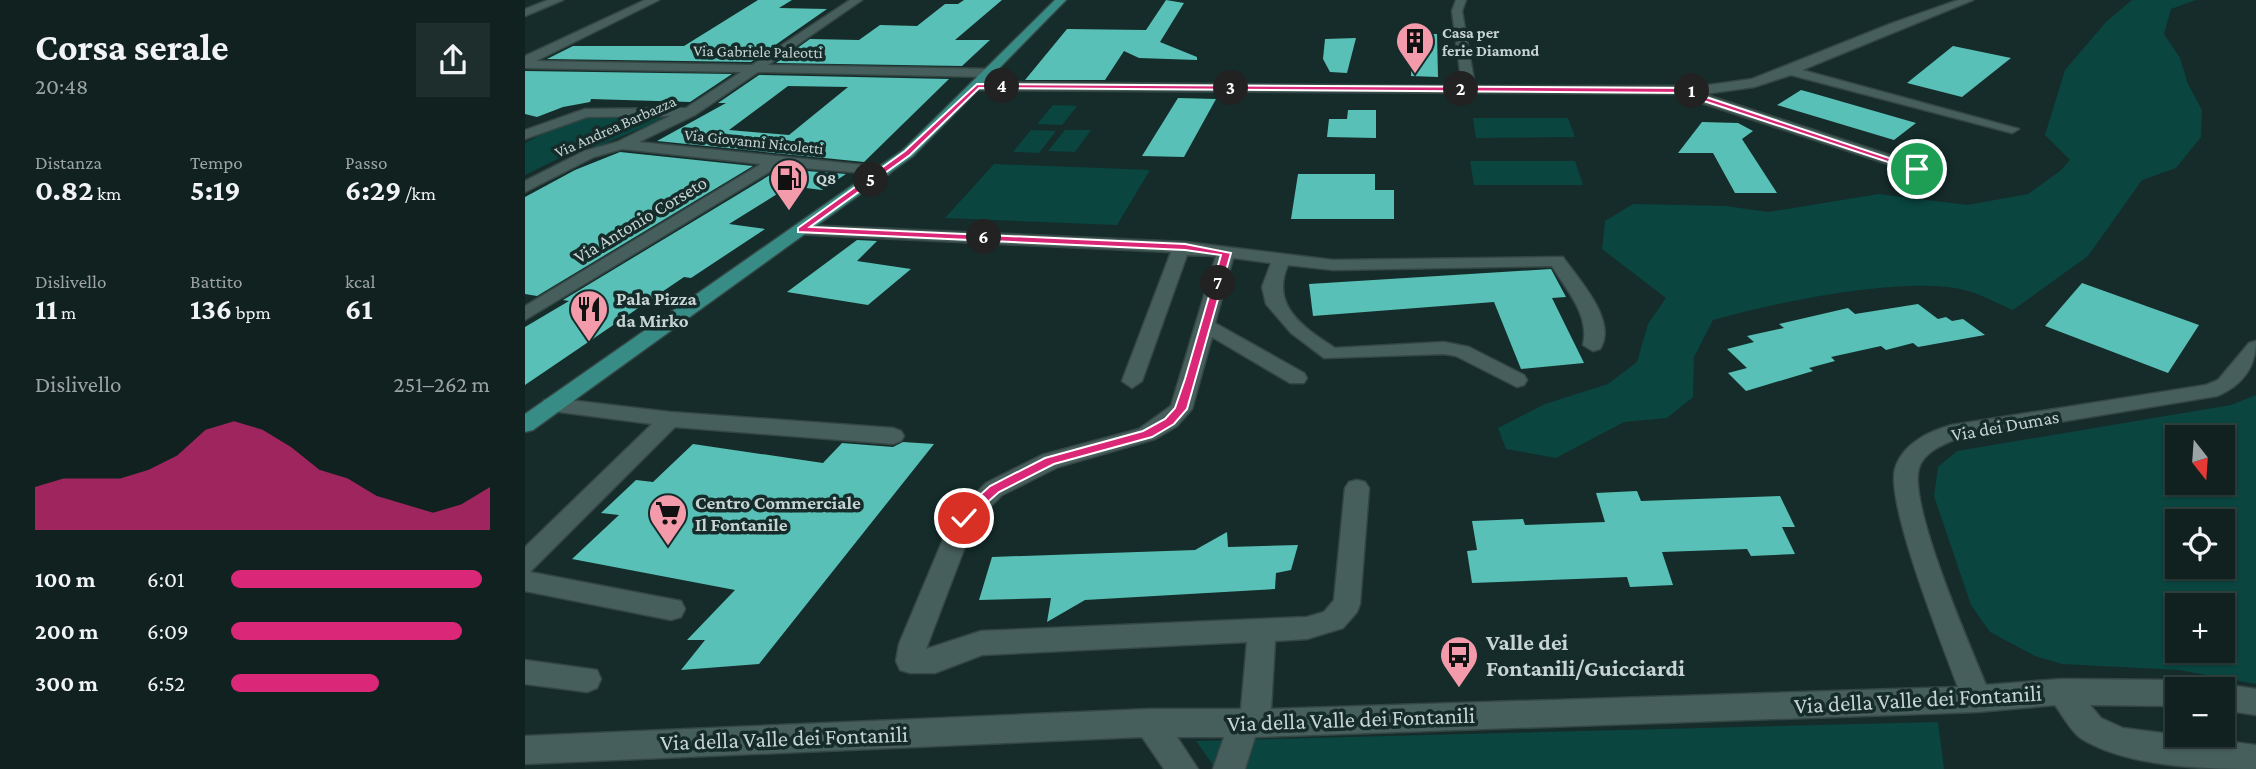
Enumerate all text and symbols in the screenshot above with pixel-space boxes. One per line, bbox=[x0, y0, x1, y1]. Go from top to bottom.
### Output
building icon: Casa per ferie Diamond bbox=[1394, 20, 1436, 75]
button: share bbox=[416, 23, 490, 97]
place label: Casa per ferie Diamond bbox=[1442, 24, 1540, 59]
text: Corsa serale bbox=[35, 26, 229, 68]
street label: Via Gabriele Paleotti bbox=[693, 42, 823, 61]
pin: 4 bbox=[985, 68, 1019, 104]
pin: 3 bbox=[1213, 70, 1249, 106]
pin: 2 bbox=[1443, 72, 1479, 106]
text: 20:48 bbox=[35, 73, 88, 99]
pin: 1 bbox=[1675, 74, 1709, 108]
text: 4 bbox=[996, 75, 1007, 96]
text: 3 bbox=[1226, 77, 1235, 98]
text: 2 bbox=[1456, 78, 1465, 99]
text: 1 bbox=[1688, 80, 1695, 101]
street label: Via Andrea Barbazza bbox=[552, 92, 679, 161]
street label: Via Giovanni Nicoletti bbox=[683, 126, 824, 157]
pin bbox=[1887, 139, 1947, 199]
icon: arrive bbox=[1898, 150, 1936, 188]
text: Distanza bbox=[35, 152, 102, 173]
text: Tempo bbox=[190, 152, 243, 173]
text: Passo bbox=[345, 152, 387, 173]
fuel station icon: Q8 bbox=[768, 157, 810, 212]
pin: 5 bbox=[853, 162, 889, 198]
text: 5 bbox=[866, 169, 875, 190]
place label: Q8 bbox=[816, 170, 836, 187]
street label: Via Antonio Corseto bbox=[570, 171, 710, 267]
text: 0.82 bbox=[35, 173, 93, 206]
text: 5:19 bbox=[190, 173, 241, 206]
text: 6:29 bbox=[345, 173, 401, 206]
text: km bbox=[93, 183, 121, 204]
text: /km bbox=[401, 183, 436, 204]
pin: 6 bbox=[967, 219, 1001, 254]
text: 6 bbox=[978, 226, 989, 247]
pin: 7 bbox=[1201, 266, 1235, 300]
text: Dislivello bbox=[35, 271, 106, 292]
text: Battito bbox=[190, 271, 242, 292]
text: kcal bbox=[345, 271, 376, 292]
text: 7 bbox=[1213, 272, 1222, 293]
restaurant icon: Pala Pizza da Mirko bbox=[568, 288, 610, 343]
place label: Pala Pizza da Mirko bbox=[616, 288, 697, 331]
text: 11 bbox=[35, 292, 57, 325]
text: 136 bbox=[190, 292, 232, 325]
text: 61 bbox=[345, 292, 373, 325]
text: m bbox=[57, 302, 76, 323]
text: bpm bbox=[232, 302, 271, 323]
text: Dislivello bbox=[35, 371, 121, 397]
text: 251–262 m bbox=[393, 371, 490, 397]
street label: Via dei Dumas bbox=[1950, 406, 2061, 445]
north arrow bbox=[2165, 425, 2235, 495]
map controls bbox=[2165, 425, 2235, 747]
pin bbox=[934, 488, 994, 548]
supermarket icon: Centro Commerciale Il Fontanile bbox=[647, 492, 689, 547]
place label: Centro Commerciale Il Fontanile bbox=[695, 492, 861, 535]
icon: check bbox=[945, 499, 983, 537]
button: locate bbox=[2165, 509, 2235, 579]
text: 100 m bbox=[35, 566, 95, 592]
text: 6:01 bbox=[147, 566, 185, 592]
button: + bbox=[2165, 593, 2235, 663]
text: 200 m bbox=[35, 618, 99, 644]
text: 6:09 bbox=[147, 618, 189, 644]
place label: Valle dei Fontanili/Guicciardi bbox=[1485, 629, 1685, 681]
bus stop icon: Valle dei Fontanili/Guicciardi bbox=[1438, 634, 1480, 689]
text: 300 m bbox=[35, 670, 98, 696]
text: 6:52 bbox=[147, 670, 185, 696]
button: − bbox=[2165, 677, 2235, 747]
street label: Via della Valle dei Fontanili bbox=[1794, 680, 2042, 718]
street label: Via della Valle dei Fontanili bbox=[1227, 702, 1475, 736]
street label: Via della Valle dei Fontanili bbox=[660, 721, 908, 755]

